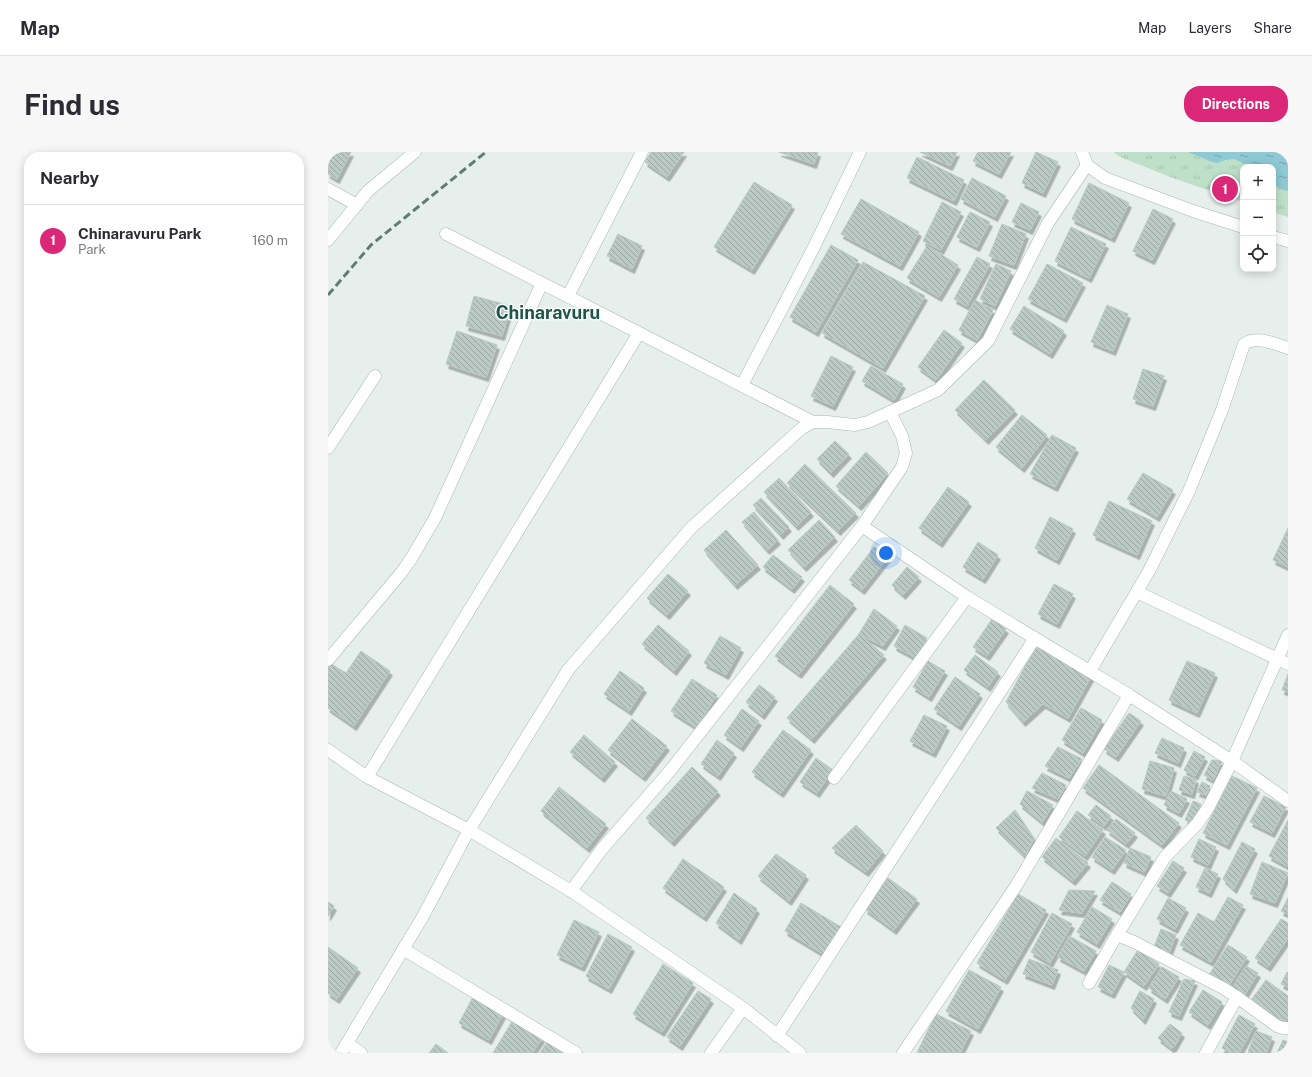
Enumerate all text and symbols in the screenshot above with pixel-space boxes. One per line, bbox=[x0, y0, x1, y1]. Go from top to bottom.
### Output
text: Map bbox=[20, 17, 60, 39]
text: Map bbox=[1138, 20, 1166, 36]
text: Layers bbox=[1188, 20, 1232, 36]
text: Share bbox=[1254, 20, 1292, 36]
button: Directions bbox=[1184, 86, 1288, 122]
text: Find us bbox=[24, 88, 120, 121]
map controls bbox=[1240, 164, 1276, 272]
button: + bbox=[1240, 164, 1276, 200]
text: Nearby bbox=[40, 168, 99, 188]
pin: 1 bbox=[1212, 174, 1238, 204]
button: − bbox=[1240, 200, 1276, 236]
text: Chinaravuru Park bbox=[78, 225, 202, 242]
text: 1 bbox=[50, 233, 56, 248]
text: 160 m bbox=[252, 233, 288, 248]
button: locate bbox=[1240, 236, 1276, 272]
text: Park bbox=[78, 242, 106, 257]
district label: Chinaravuru bbox=[496, 302, 600, 323]
your location bbox=[876, 543, 896, 563]

